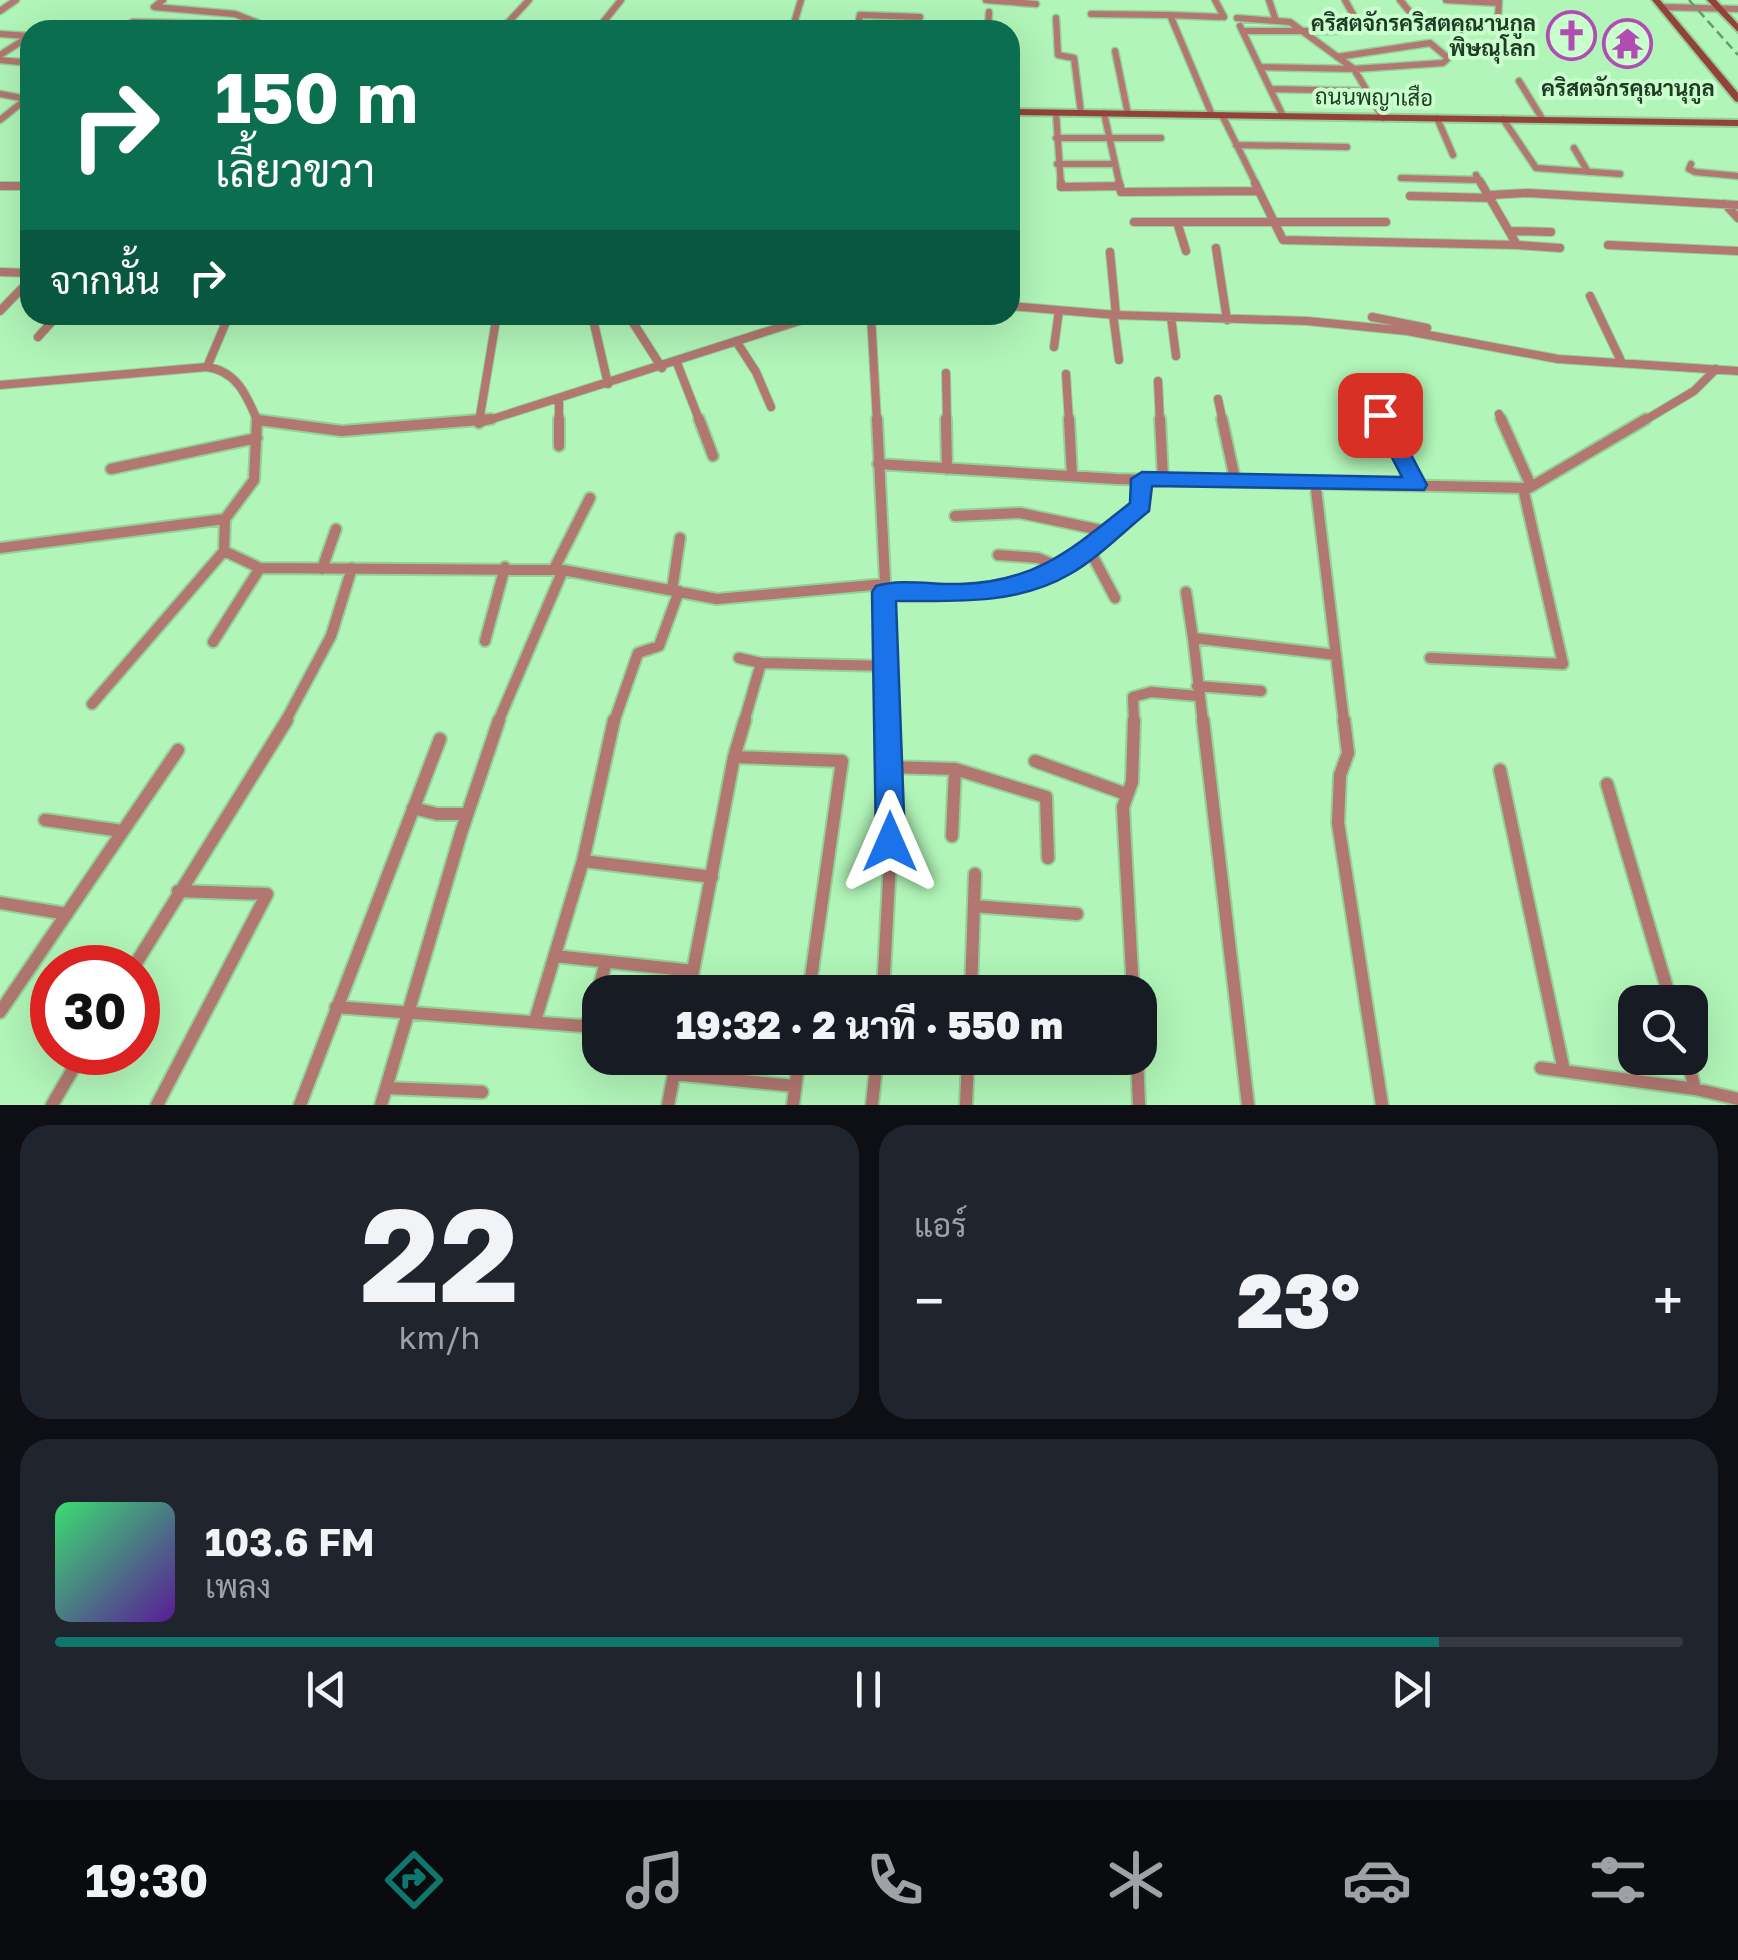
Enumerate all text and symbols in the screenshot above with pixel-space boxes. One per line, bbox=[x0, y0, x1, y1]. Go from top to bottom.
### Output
place label: คริสตจักรคริสตคุณานุกูล พิษณุโลก bbox=[1311, 9, 1536, 64]
church icon: คริสตจักรคริสตคุณานุกูล พิษณุโลก bbox=[1545, 10, 1597, 62]
temple icon: คริสตจักรคุณานุกูล bbox=[1602, 18, 1654, 70]
text: 150 m bbox=[215, 54, 418, 138]
icon: right bbox=[50, 60, 180, 190]
place label: คริสตจักรคุณานุกูล bbox=[1541, 74, 1715, 104]
street label: ถนนพญาเสือ bbox=[1315, 82, 1433, 112]
text: เลี้ยวขวา bbox=[215, 143, 375, 197]
icon: right bbox=[180, 250, 235, 305]
text: จากนั้น bbox=[50, 257, 160, 302]
pin bbox=[1338, 373, 1423, 458]
icon: arrive bbox=[1353, 388, 1408, 443]
position arrow bbox=[838, 790, 942, 894]
speed limit sign: 30 bbox=[30, 945, 160, 1075]
map controls bbox=[1618, 985, 1708, 1075]
button: search bbox=[1618, 985, 1708, 1075]
text: 19:32 · 2 นาที · 550 m bbox=[676, 1002, 1063, 1047]
text: 22 bbox=[360, 1175, 519, 1331]
text: แอร์ bbox=[914, 1206, 967, 1244]
text: 23° bbox=[1237, 1254, 1360, 1345]
text: − bbox=[914, 1267, 944, 1333]
text: + bbox=[1653, 1267, 1683, 1333]
text: km/h bbox=[399, 1318, 480, 1356]
text: 103.6 FM bbox=[205, 1519, 375, 1564]
text: เพลง bbox=[205, 1567, 271, 1605]
icon: previous bbox=[299, 1662, 354, 1717]
icon: pause bbox=[841, 1662, 896, 1717]
icon: next bbox=[1384, 1662, 1439, 1717]
icon: directions bbox=[379, 1845, 449, 1915]
icon: music bbox=[620, 1845, 690, 1915]
icon: phone bbox=[860, 1845, 930, 1915]
icon: climate bbox=[1101, 1845, 1171, 1915]
icon: car bbox=[1342, 1845, 1412, 1915]
icon: filters bbox=[1583, 1845, 1653, 1915]
text: 19:30 bbox=[85, 1853, 208, 1907]

